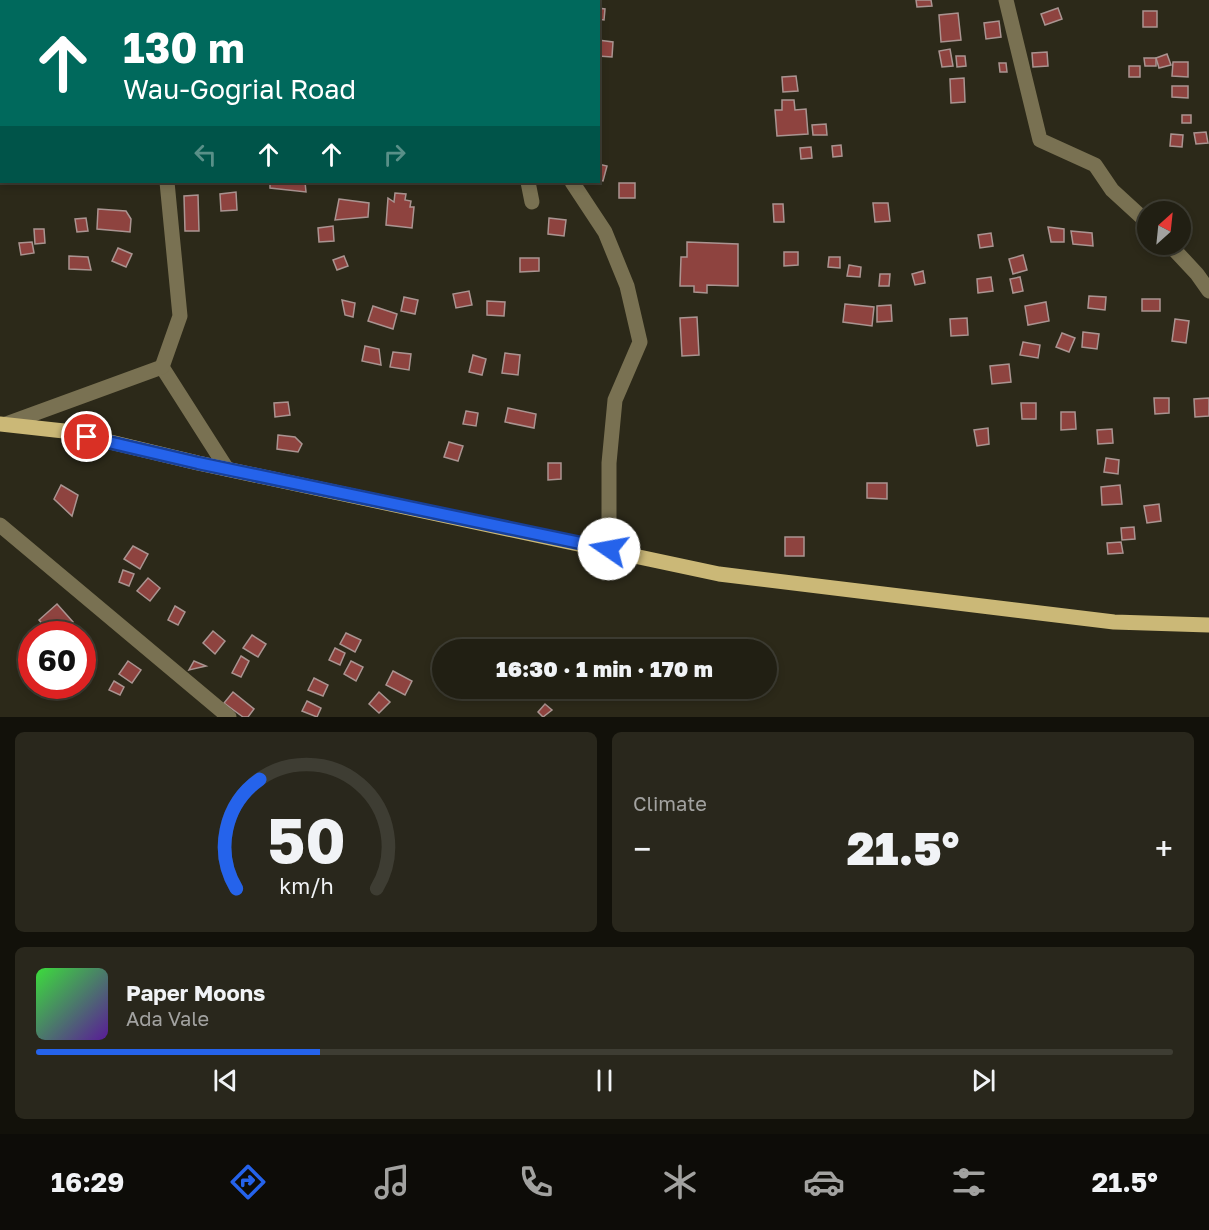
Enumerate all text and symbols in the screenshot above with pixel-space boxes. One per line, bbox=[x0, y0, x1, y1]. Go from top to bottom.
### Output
text: 130 m bbox=[123, 22, 245, 72]
icon: ahead bbox=[24, 24, 102, 102]
text: Wau-Gogrial Road bbox=[123, 73, 356, 105]
icon: left bbox=[189, 138, 222, 171]
icon: ahead bbox=[252, 138, 285, 171]
icon: ahead bbox=[315, 138, 348, 171]
icon: right bbox=[378, 138, 411, 171]
north arrow bbox=[1137, 201, 1191, 255]
map controls bbox=[1137, 201, 1191, 255]
pin bbox=[61, 411, 112, 462]
icon: arrive bbox=[70, 420, 103, 453]
position arrow bbox=[577, 517, 641, 581]
speed limit sign: 60 bbox=[18, 621, 96, 699]
text: 16:30 · 1 min · 170 m bbox=[496, 655, 713, 682]
text: Climate bbox=[633, 791, 707, 815]
text: 50 bbox=[267, 802, 345, 877]
text: 21.5° bbox=[847, 821, 959, 875]
text: − bbox=[633, 829, 651, 868]
text: + bbox=[1155, 829, 1173, 868]
text: km/h bbox=[279, 873, 333, 899]
text: Paper Moons bbox=[126, 979, 265, 1006]
text: Ada Vale bbox=[126, 1006, 209, 1030]
icon: previous bbox=[209, 1064, 242, 1097]
icon: pause bbox=[588, 1064, 621, 1097]
icon: next bbox=[967, 1064, 1000, 1097]
icon: directions bbox=[227, 1161, 269, 1203]
icon: music bbox=[371, 1161, 413, 1203]
icon: phone bbox=[515, 1161, 557, 1203]
icon: climate bbox=[659, 1161, 701, 1203]
icon: car bbox=[803, 1161, 845, 1203]
icon: filters bbox=[948, 1161, 990, 1203]
text: 16:29 bbox=[51, 1166, 124, 1198]
text: 21.5° bbox=[1092, 1166, 1158, 1198]

